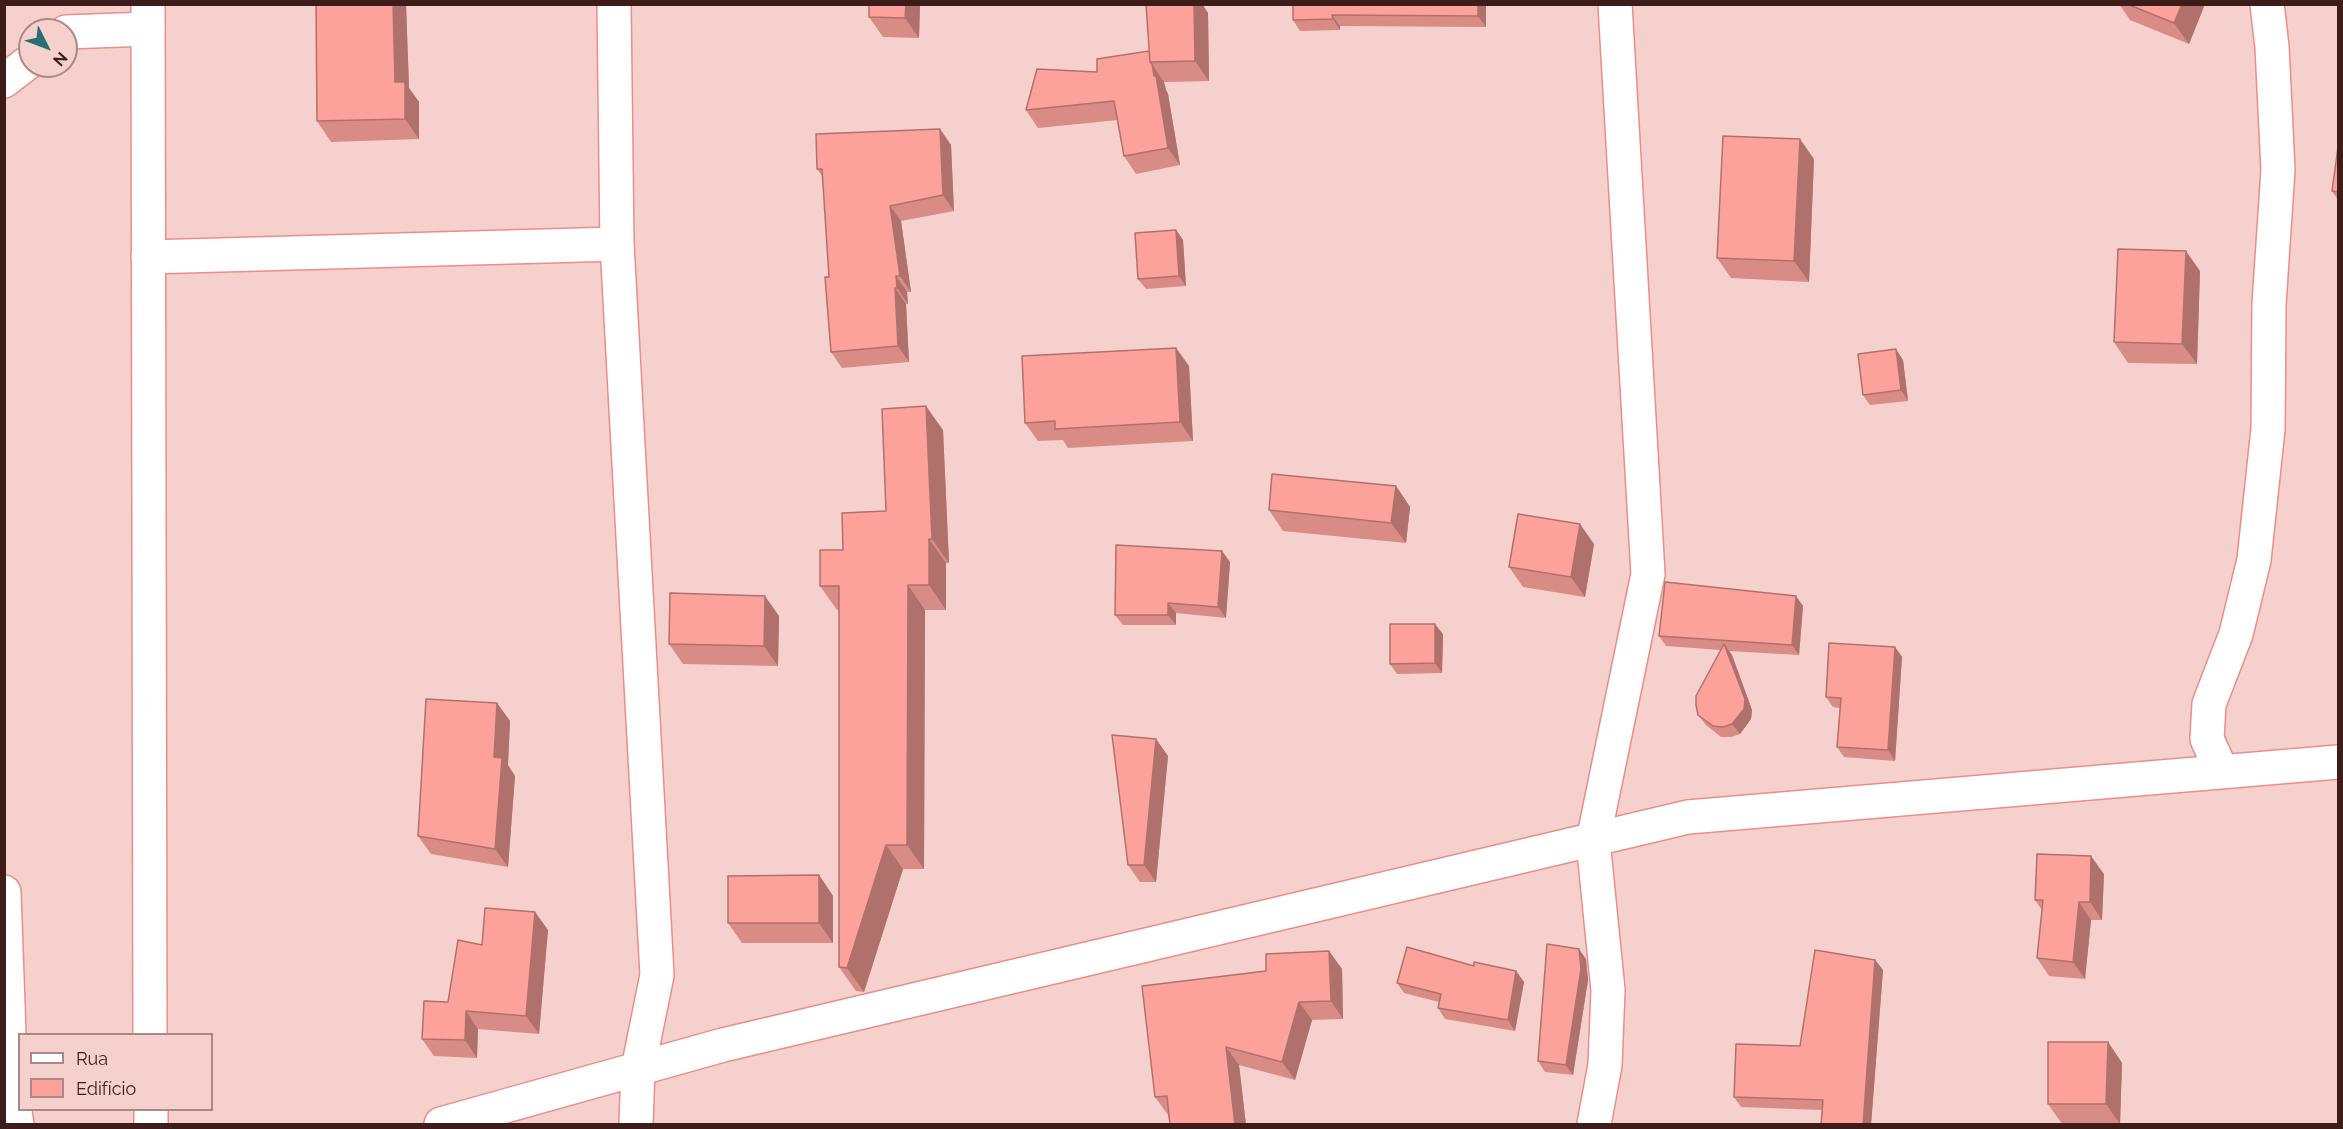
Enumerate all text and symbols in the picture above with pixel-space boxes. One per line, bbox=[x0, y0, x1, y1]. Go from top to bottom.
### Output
north arrow bbox=[18, 18, 78, 78]
text: N bbox=[49, 48, 71, 70]
legend bbox=[18, 1033, 213, 1111]
text: Rua bbox=[76, 1048, 108, 1069]
text: Edifício bbox=[76, 1078, 136, 1099]

